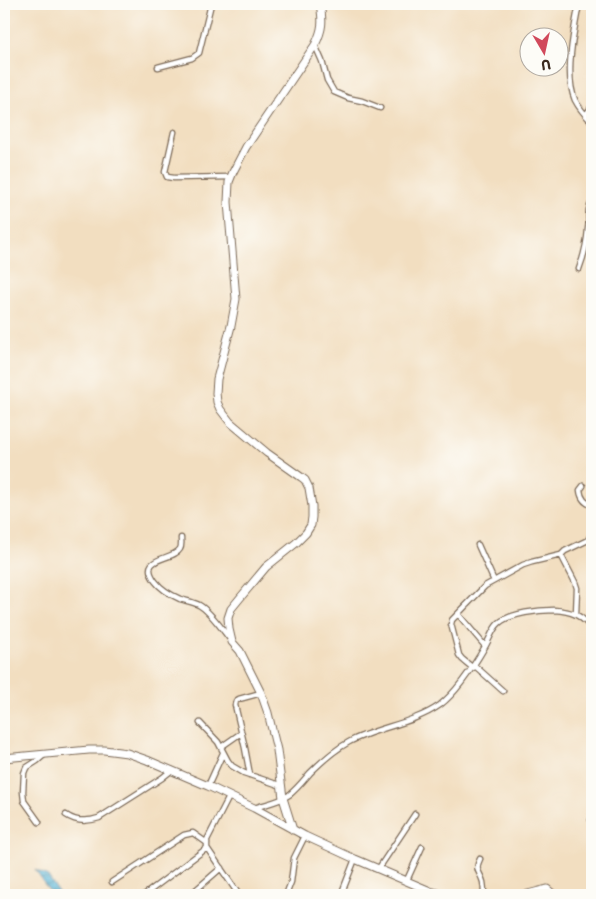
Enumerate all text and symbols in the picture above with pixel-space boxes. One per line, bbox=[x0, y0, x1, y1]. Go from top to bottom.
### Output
north arrow bbox=[518, 28, 568, 78]
text: U bbox=[540, 55, 552, 74]

